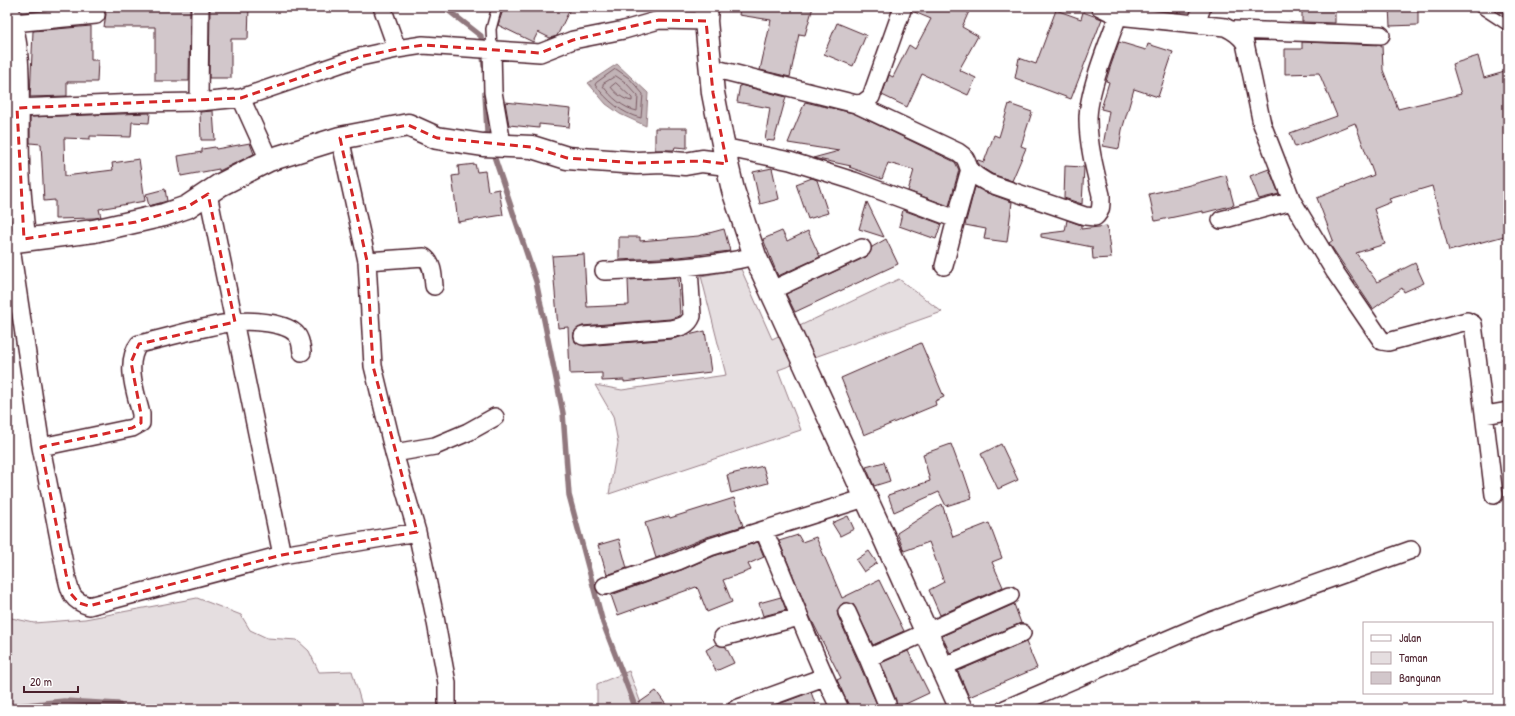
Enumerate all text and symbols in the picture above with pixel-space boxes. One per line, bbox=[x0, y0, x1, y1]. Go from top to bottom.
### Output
legend bbox=[1363, 622, 1493, 694]
text: Jalan bbox=[1399, 629, 1421, 646]
text: Taman bbox=[1399, 649, 1428, 666]
scale bar bbox=[24, 668, 78, 694]
text: Bangunan bbox=[1399, 669, 1441, 686]
text: 20 m bbox=[30, 673, 52, 690]

